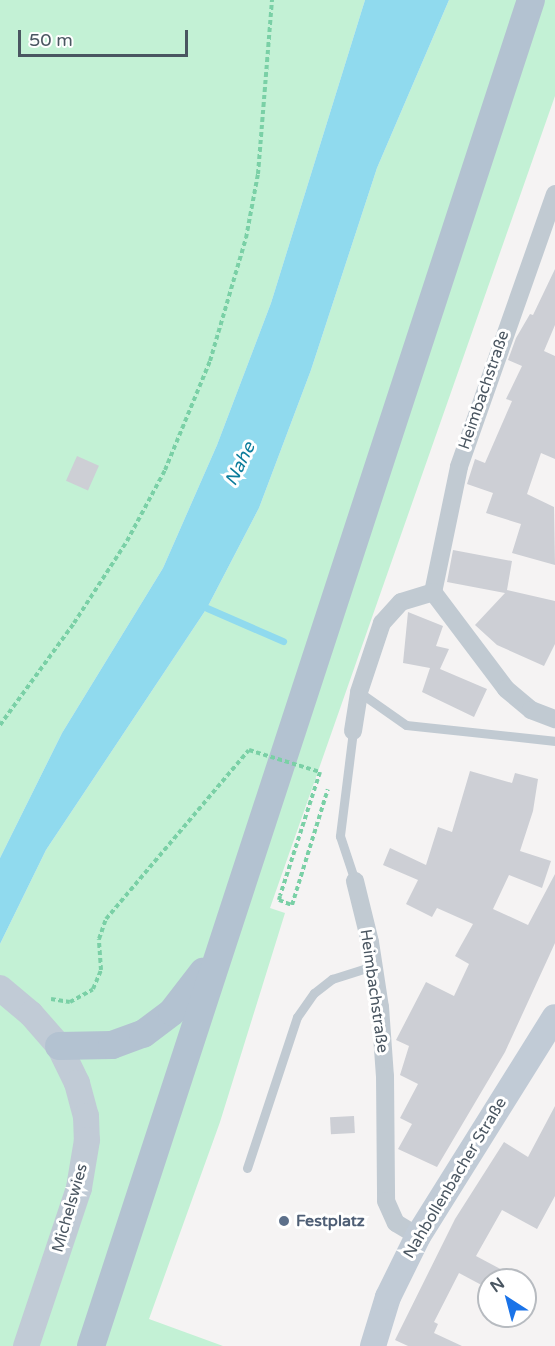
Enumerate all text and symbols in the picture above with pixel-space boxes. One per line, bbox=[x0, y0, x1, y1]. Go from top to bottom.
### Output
scale bar bbox=[21, 18, 190, 56]
text: 50 m bbox=[29, 29, 73, 51]
street label: Heimbachstraße bbox=[455, 328, 513, 452]
water label: Nahe bbox=[220, 439, 260, 489]
street label: Heimbachstraße bbox=[356, 928, 392, 1054]
street label: Nahbollenbacher Straße bbox=[399, 1094, 511, 1262]
street label: Michelswies bbox=[48, 1161, 92, 1255]
place label: Festplatz bbox=[296, 1211, 365, 1231]
marker: Festplatz bbox=[277, 1214, 291, 1228]
north arrow bbox=[477, 1268, 537, 1328]
text: N bbox=[487, 1273, 509, 1297]

